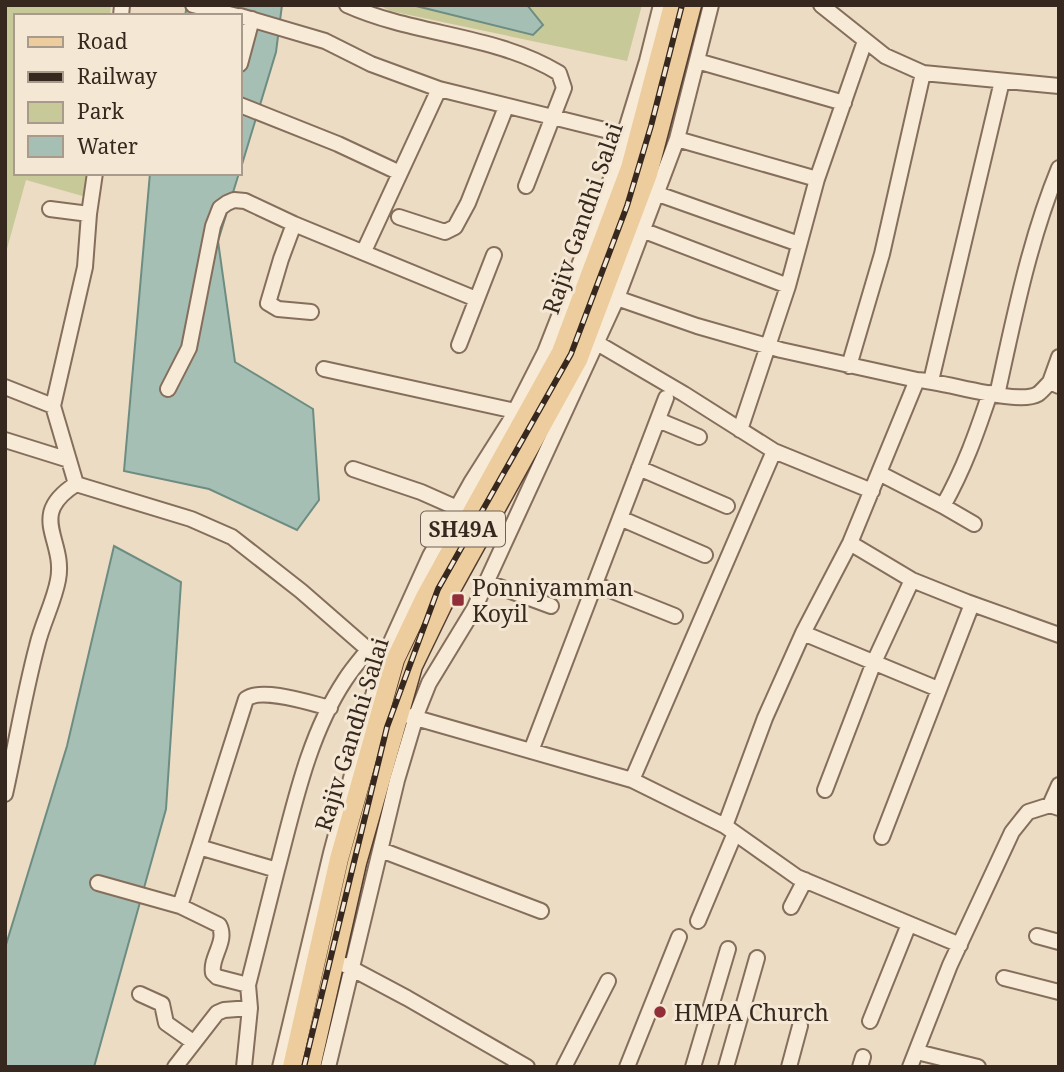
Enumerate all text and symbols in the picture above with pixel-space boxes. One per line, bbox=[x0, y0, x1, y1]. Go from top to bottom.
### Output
legend bbox=[14, 14, 242, 175]
text: Road bbox=[77, 27, 128, 55]
text: Railway bbox=[77, 62, 157, 90]
text: Park bbox=[77, 97, 124, 125]
street label: Rajiv Gandhi Salai bbox=[534, 117, 630, 318]
text: Water bbox=[77, 132, 138, 160]
road number: SH49A bbox=[421, 512, 505, 546]
place label: Ponniyamman Koyil bbox=[472, 571, 634, 629]
marker: Ponniyamman Koyil bbox=[450, 592, 466, 608]
street label: Rajiv Gandhi Salai bbox=[306, 633, 396, 835]
place label: HMPA Church bbox=[674, 996, 829, 1028]
marker: HMPA Church bbox=[652, 1004, 668, 1020]

